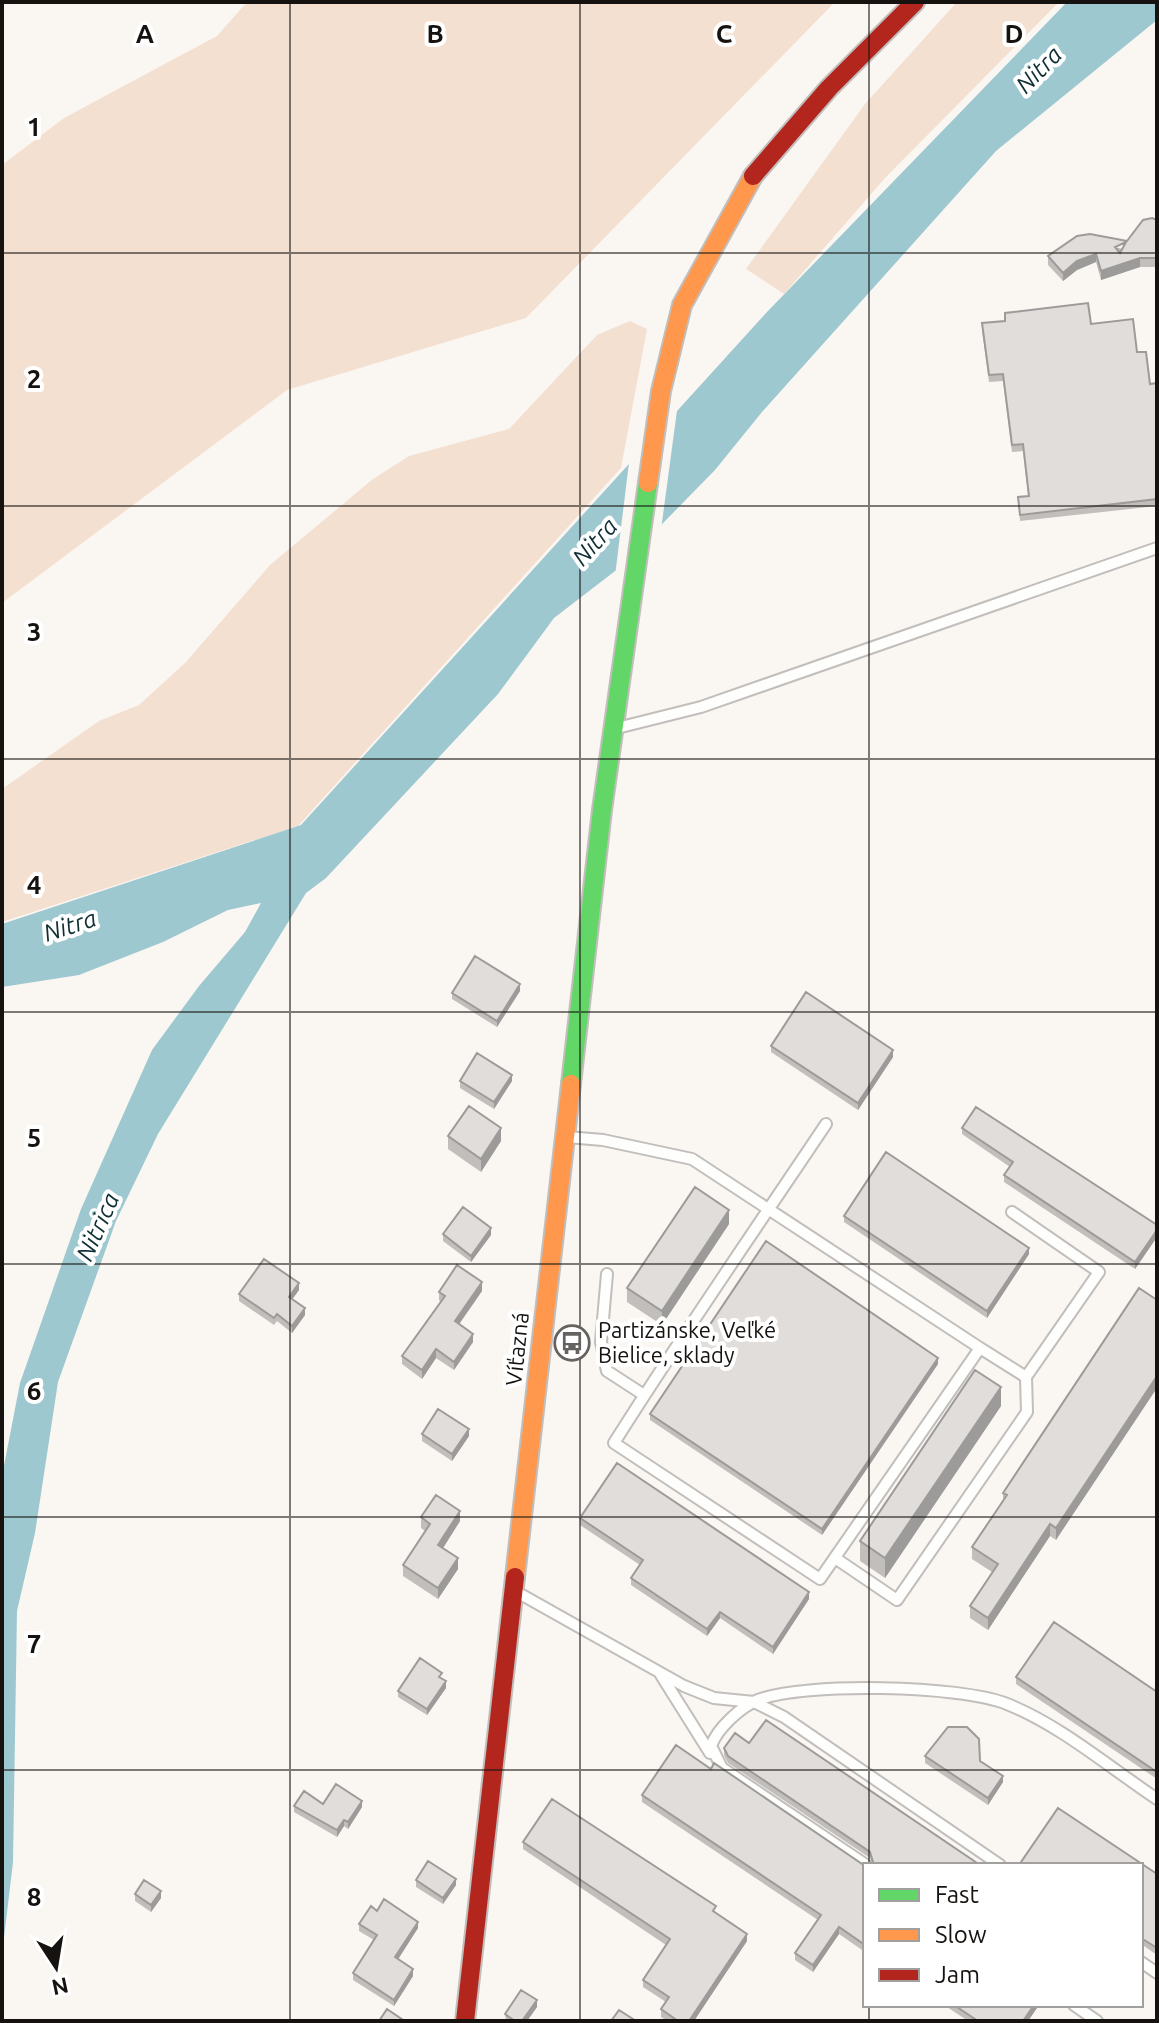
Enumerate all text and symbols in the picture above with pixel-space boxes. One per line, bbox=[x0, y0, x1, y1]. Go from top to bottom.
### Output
text: A bbox=[136, 19, 155, 48]
text: B bbox=[426, 19, 444, 48]
text: C bbox=[716, 19, 733, 48]
text: D bbox=[1005, 19, 1023, 48]
water label: Nitra bbox=[1010, 41, 1067, 98]
text: 1 bbox=[27, 112, 41, 141]
text: 2 bbox=[27, 364, 41, 393]
water label: Nitra bbox=[567, 513, 623, 571]
text: 3 bbox=[27, 617, 41, 646]
text: 4 bbox=[27, 870, 41, 899]
water label: Nitra bbox=[40, 904, 100, 947]
text: 5 bbox=[27, 1123, 41, 1152]
water label: Nitrica bbox=[71, 1189, 124, 1265]
street label: Víťazná bbox=[500, 1311, 533, 1387]
place label: Partizánske, Veľké Bielice, sklady bbox=[598, 1317, 776, 1367]
bus stop icon: Partizánske, Veľké Bielice, sklady bbox=[553, 1324, 591, 1362]
text: 6 bbox=[27, 1376, 41, 1405]
text: 7 bbox=[27, 1629, 41, 1658]
legend bbox=[863, 1863, 1143, 2007]
text: Fast bbox=[935, 1881, 979, 1908]
text: 8 bbox=[27, 1882, 41, 1911]
text: Slow bbox=[935, 1921, 987, 1948]
north arrow bbox=[16, 1927, 96, 2007]
text: Jam bbox=[935, 1961, 980, 1988]
text: N bbox=[50, 1973, 71, 2001]

